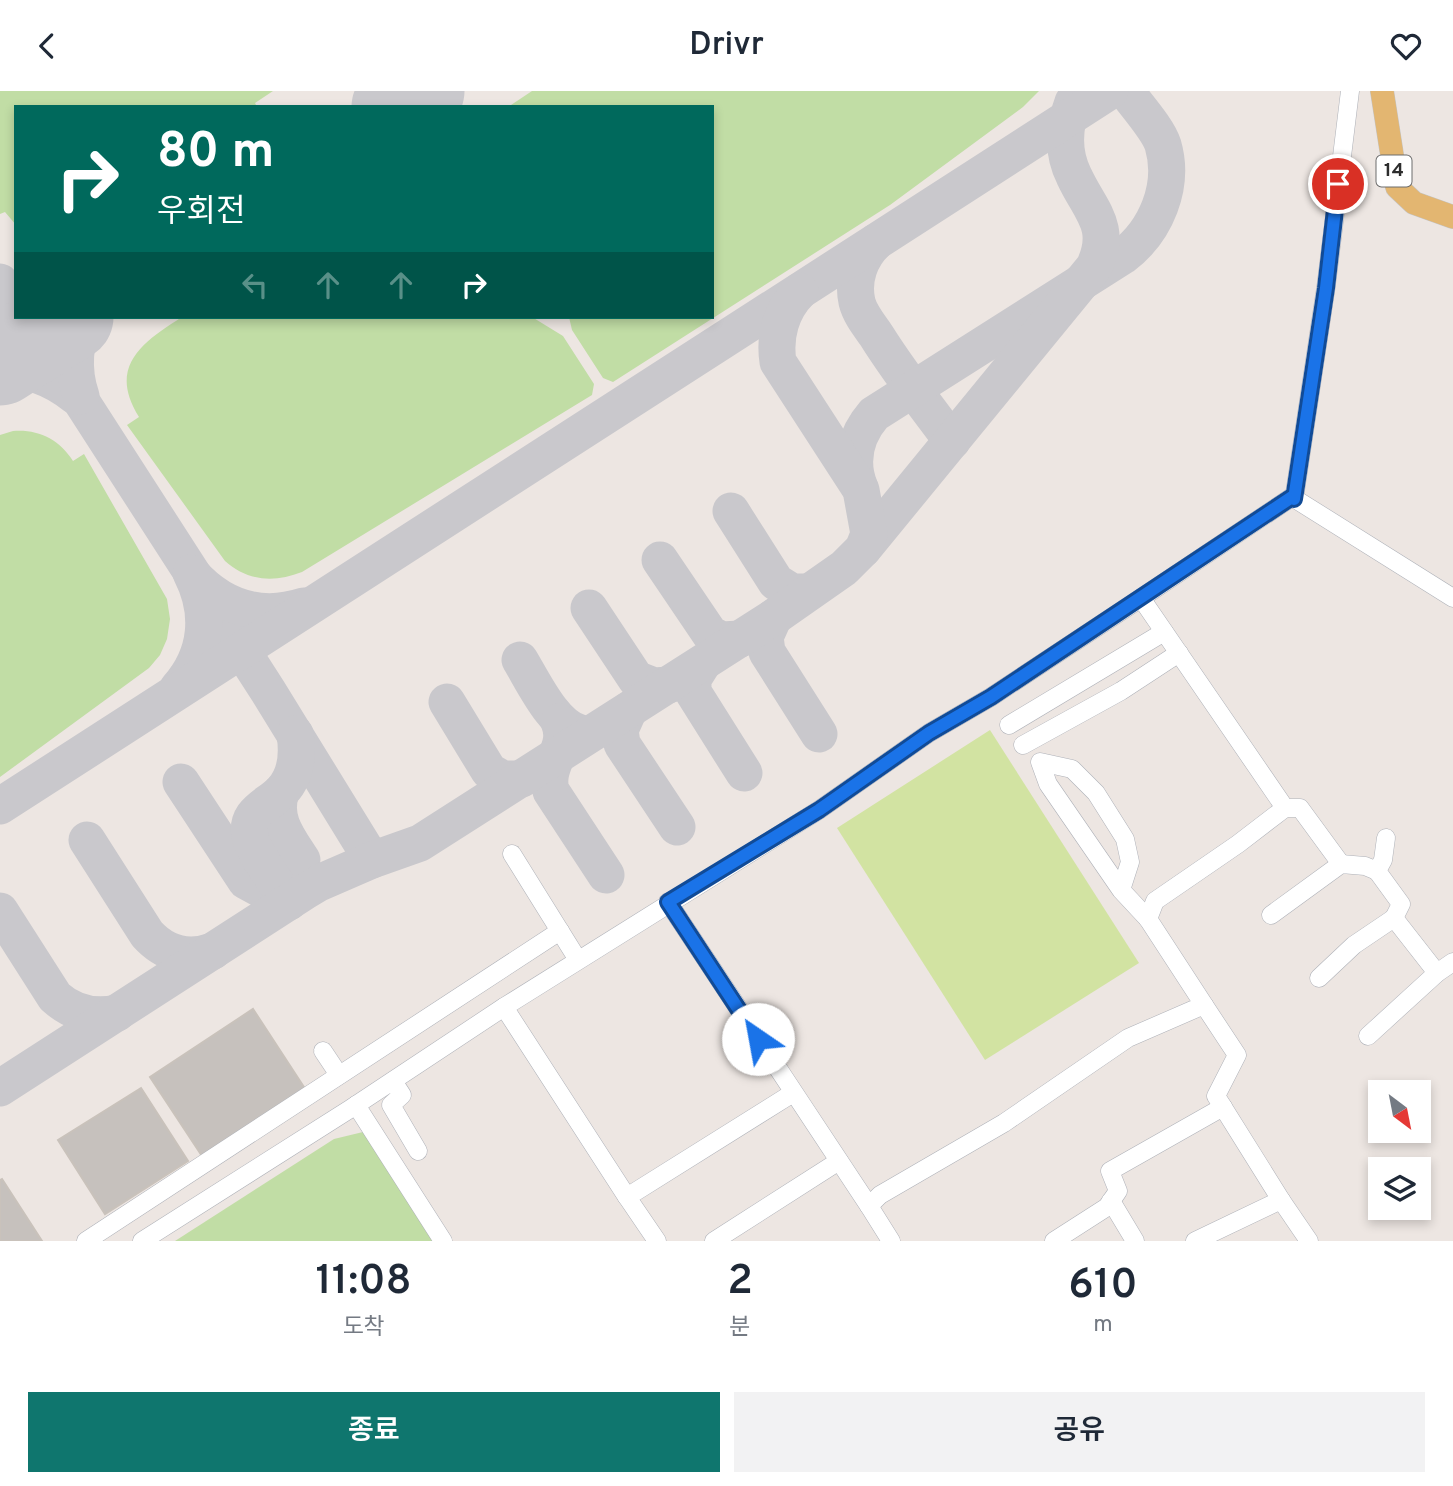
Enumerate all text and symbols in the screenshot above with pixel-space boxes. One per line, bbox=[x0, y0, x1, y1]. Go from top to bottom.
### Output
text: Drivr bbox=[689, 26, 764, 66]
icon: back bbox=[28, 27, 66, 65]
icon: heart bbox=[1387, 27, 1425, 65]
text: 80 m bbox=[157, 123, 274, 185]
icon: right bbox=[42, 133, 133, 224]
pin bbox=[1308, 154, 1368, 214]
road number: 14 bbox=[1376, 155, 1412, 187]
icon: arrive bbox=[1319, 165, 1357, 203]
text: 우회전 bbox=[157, 193, 245, 233]
icon: left bbox=[236, 266, 274, 304]
icon: ahead bbox=[309, 266, 347, 304]
icon: ahead bbox=[382, 266, 420, 304]
icon: right bbox=[455, 266, 493, 304]
position arrow bbox=[721, 1002, 795, 1076]
north arrow bbox=[1368, 1080, 1432, 1143]
map controls bbox=[1368, 1080, 1431, 1220]
button: layers bbox=[1368, 1157, 1431, 1220]
text: 11:08 bbox=[315, 1256, 412, 1309]
text: 2 bbox=[727, 1256, 753, 1309]
text: 610 bbox=[1068, 1260, 1138, 1313]
text: m bbox=[1093, 1311, 1113, 1340]
text: 도착 bbox=[342, 1314, 385, 1343]
text: 분 bbox=[729, 1314, 751, 1343]
button: 종료 bbox=[28, 1392, 720, 1472]
button: 공유 bbox=[734, 1392, 1425, 1472]

